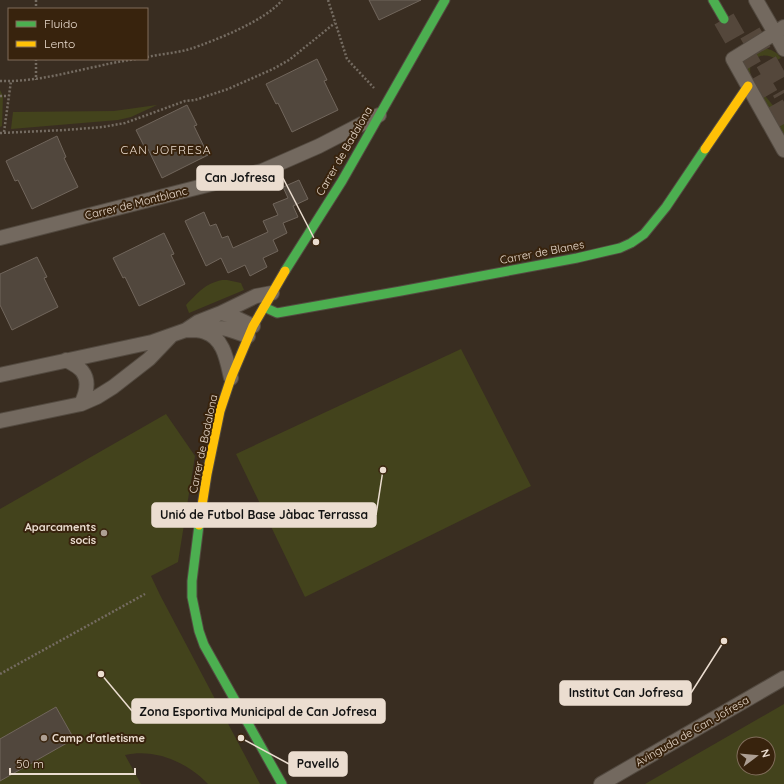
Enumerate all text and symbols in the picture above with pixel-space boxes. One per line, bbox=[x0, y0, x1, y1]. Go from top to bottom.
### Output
legend bbox=[8, 8, 148, 60]
text: Fluido bbox=[44, 16, 77, 31]
text: Lento bbox=[44, 36, 75, 51]
street label: Carrer de Badalona bbox=[313, 104, 375, 198]
district label: CAN JOFRESA bbox=[121, 142, 211, 157]
callout: Can Jofresa bbox=[197, 166, 283, 190]
text: Can Jofresa bbox=[205, 170, 275, 185]
street label: Carrer de Montblanc bbox=[83, 183, 189, 223]
street label: Carrer de Blanes bbox=[499, 237, 585, 267]
street label: Carrer de Badalona bbox=[186, 393, 220, 495]
callout: Unió de Futbol Base Jàbac Terrassa bbox=[152, 503, 376, 527]
text: Unió de Futbol Base Jàbac Terrassa bbox=[160, 507, 368, 522]
place label: Aparcaments socis bbox=[25, 520, 96, 547]
marker: Aparcaments socis bbox=[99, 528, 109, 538]
callout: Institut Can Jofresa bbox=[560, 681, 691, 705]
text: Institut Can Jofresa bbox=[569, 685, 683, 700]
street label: Avinguda de Can Jofresa bbox=[633, 693, 751, 769]
callout: Zona Esportiva Municipal de Can Jofresa bbox=[132, 699, 385, 723]
text: Zona Esportiva Municipal de Can Jofresa bbox=[139, 704, 377, 719]
place label: Camp d'atletisme bbox=[52, 731, 145, 745]
marker: Camp d'atletisme bbox=[39, 733, 49, 743]
north arrow bbox=[736, 736, 776, 776]
text: N bbox=[758, 747, 773, 759]
scale bar bbox=[10, 750, 135, 776]
callout: Pavelló bbox=[289, 752, 347, 776]
text: 50 m bbox=[16, 756, 44, 771]
text: Pavelló bbox=[297, 756, 340, 771]

